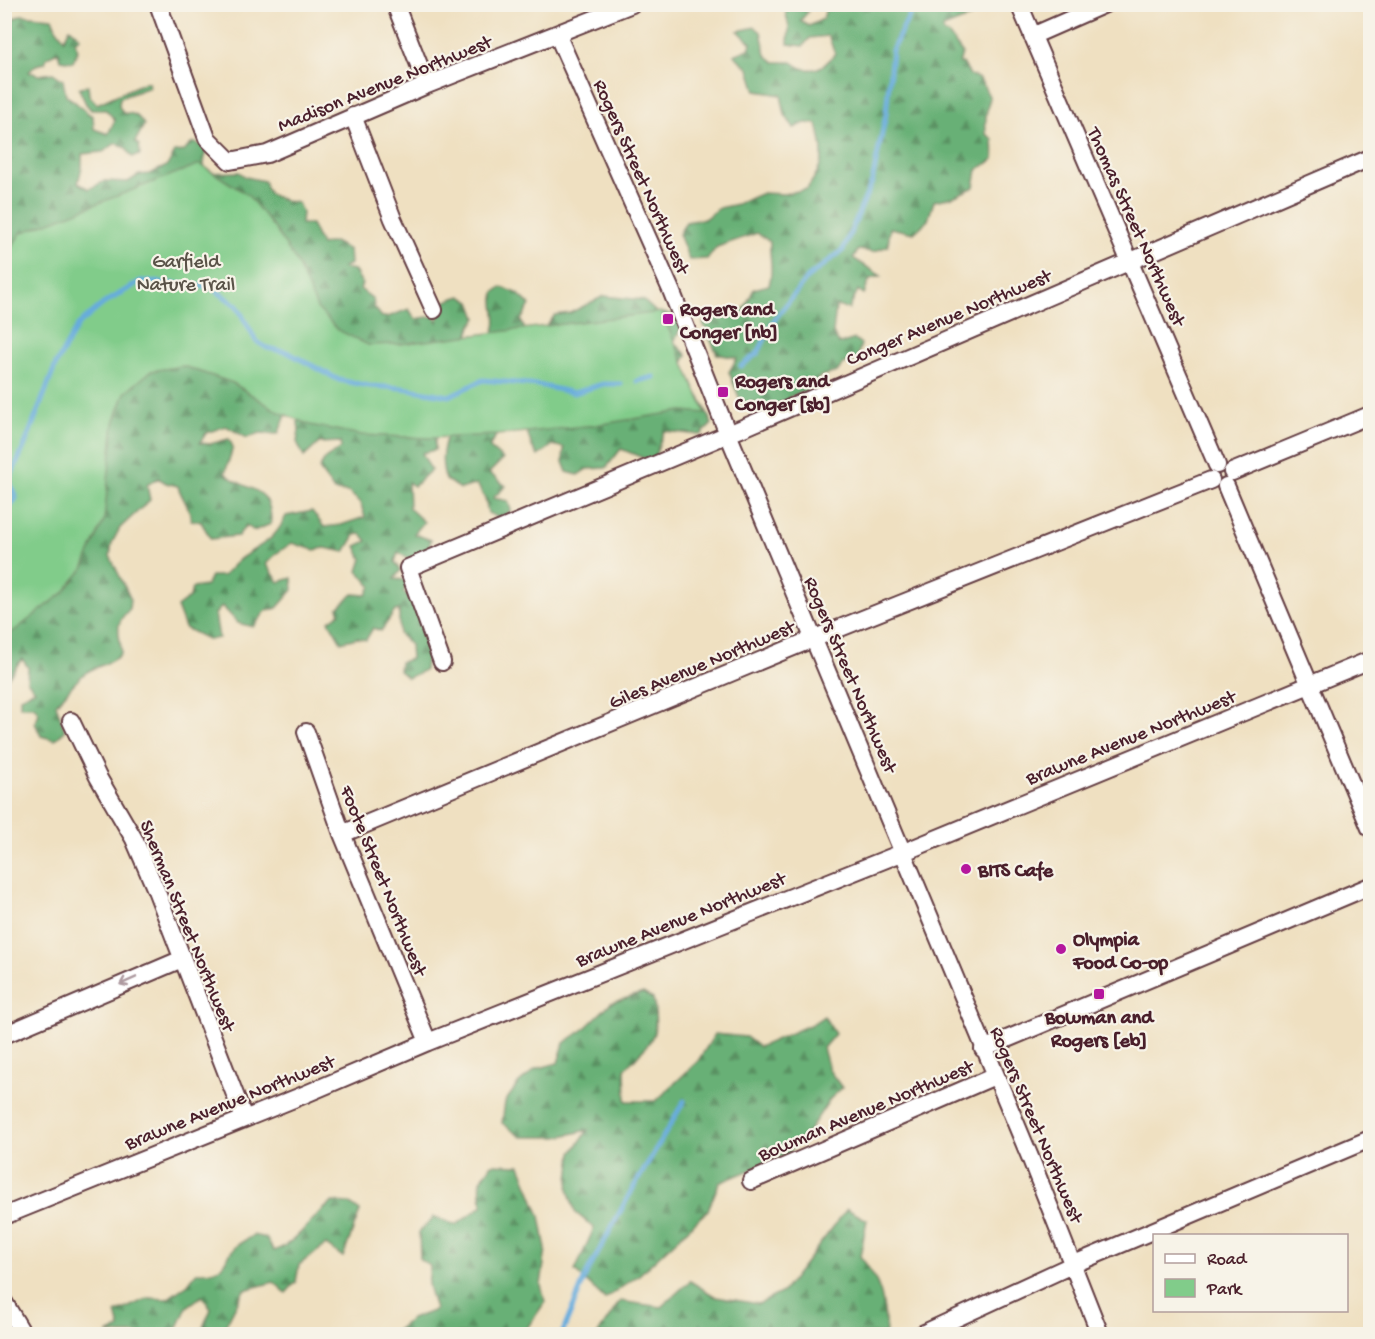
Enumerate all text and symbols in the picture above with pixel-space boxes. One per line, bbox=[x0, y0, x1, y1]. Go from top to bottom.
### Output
street label: Madison Avenue Northwest bbox=[275, 31, 497, 139]
street label: Rogers Street Northwest bbox=[586, 77, 694, 280]
street label: Thomas Street Northwest bbox=[1080, 124, 1190, 332]
park label: Garfield Nature Trail bbox=[137, 252, 235, 298]
street label: Conger Avenue Northwest bbox=[844, 265, 1057, 373]
place label: Rogers and Conger [nb] bbox=[679, 300, 778, 346]
marker: Rogers and Conger [nb] bbox=[661, 312, 675, 326]
place label: Rogers and Conger [sb] bbox=[734, 372, 831, 418]
marker: Rogers and Conger [sb] bbox=[716, 385, 730, 399]
street label: Rogers Street Northwest bbox=[797, 574, 901, 778]
street label: Giles Avenue Northwest bbox=[606, 616, 800, 716]
street label: Brawne Avenue Northwest bbox=[1022, 686, 1241, 792]
street label: Foote Street Northwest bbox=[333, 782, 431, 981]
street label: Sherman Street Northwest bbox=[133, 817, 239, 1037]
place label: BITS Cafe bbox=[977, 861, 1054, 884]
marker: BITS Cafe bbox=[959, 862, 973, 876]
street label: Brawne Avenue Northwest bbox=[572, 868, 791, 974]
place label: Olympia Food Co-op bbox=[1072, 930, 1168, 976]
marker: Olympia Food Co-op bbox=[1054, 942, 1068, 956]
one-way arrow bbox=[119, 976, 138, 987]
marker: Bowman and Rogers [eb] bbox=[1092, 987, 1106, 1001]
place label: Bowman and Rogers [eb] bbox=[1044, 1008, 1155, 1054]
street label: Rogers Street Northwest bbox=[983, 1024, 1087, 1228]
street label: Brawne Avenue Northwest bbox=[121, 1051, 340, 1157]
street label: Bowman Avenue Northwest bbox=[754, 1056, 979, 1168]
legend bbox=[1153, 1234, 1348, 1312]
text: Road bbox=[1207, 1250, 1248, 1271]
text: Park bbox=[1206, 1280, 1243, 1301]

